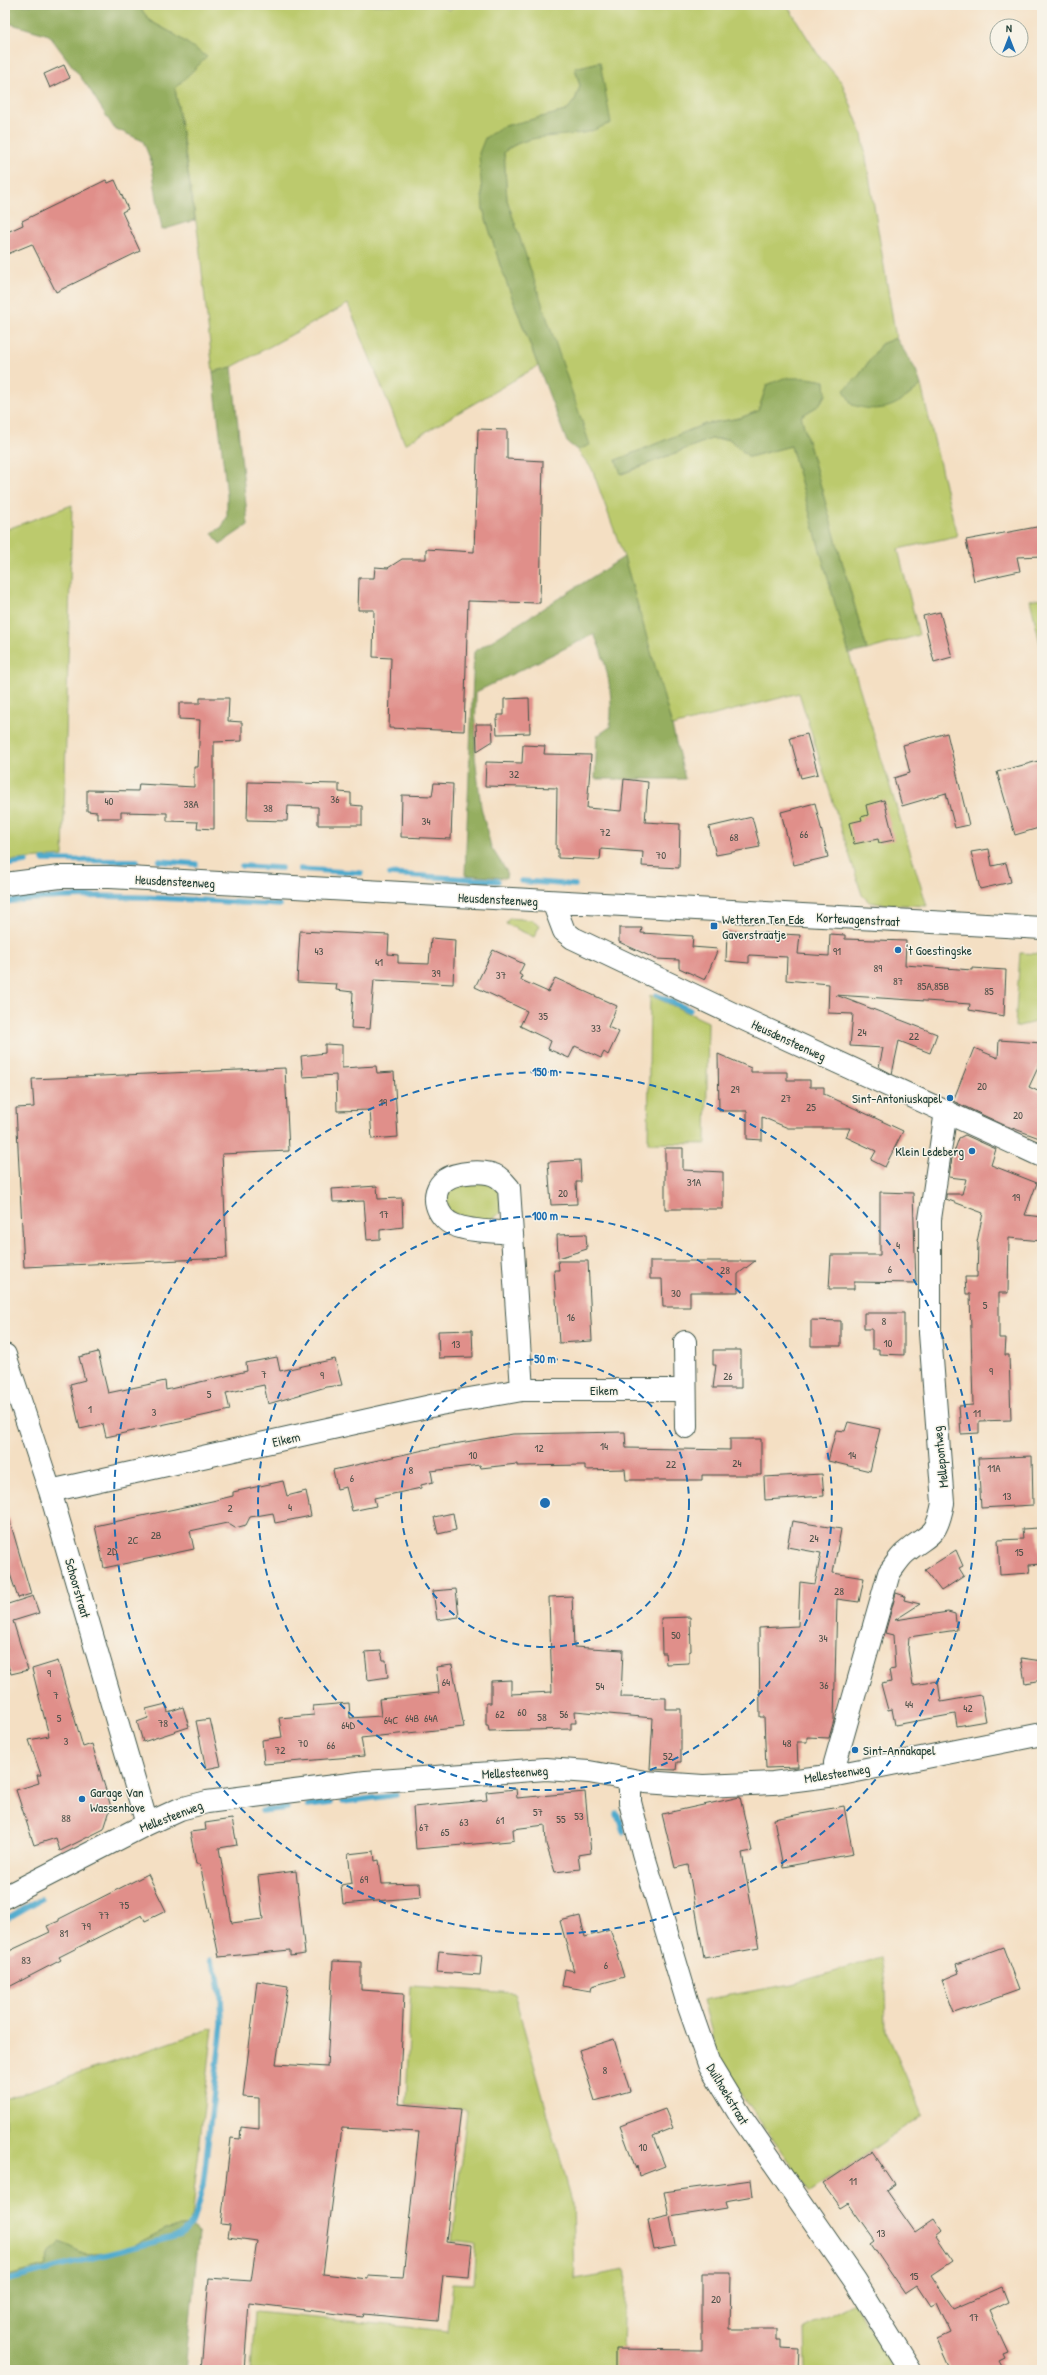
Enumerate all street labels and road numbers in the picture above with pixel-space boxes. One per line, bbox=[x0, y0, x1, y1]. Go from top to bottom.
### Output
street label: Heusdensteenweg bbox=[134, 870, 216, 892]
street label: Heusdensteenweg bbox=[457, 888, 539, 910]
street label: Kortewagenstraat bbox=[816, 908, 901, 930]
street label: Heusdensteenweg bbox=[749, 1015, 829, 1065]
street label: Eikem bbox=[590, 1381, 618, 1399]
street label: Mellepontweg bbox=[928, 1425, 952, 1489]
street label: Eikem bbox=[270, 1427, 302, 1451]
street label: Schoorstraat bbox=[61, 1556, 95, 1620]
street label: Mellesteenweg bbox=[803, 1759, 871, 1787]
street label: Mellesteenweg bbox=[481, 1761, 549, 1783]
street label: Mellesteenweg bbox=[137, 1796, 205, 1836]
street label: Duilhoekstraat bbox=[703, 2060, 754, 2128]

